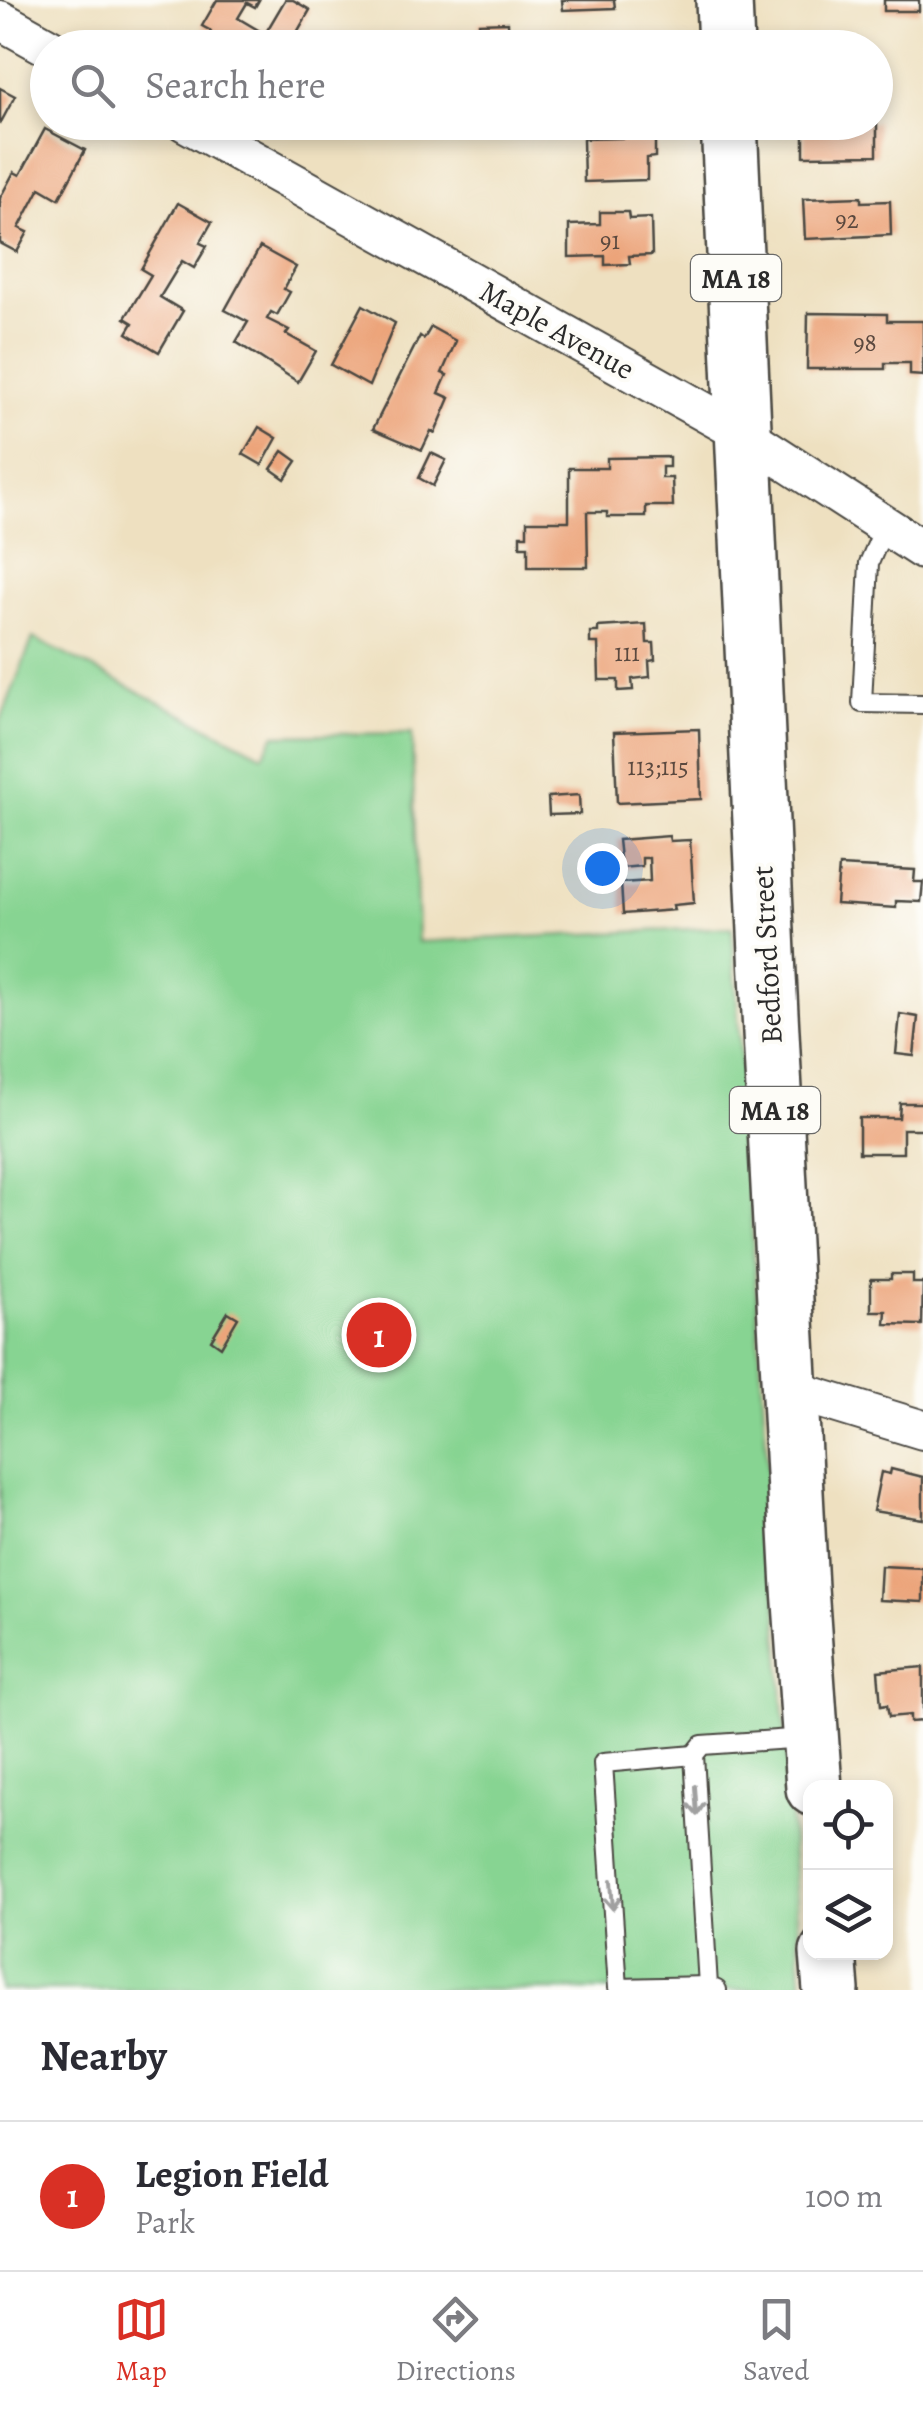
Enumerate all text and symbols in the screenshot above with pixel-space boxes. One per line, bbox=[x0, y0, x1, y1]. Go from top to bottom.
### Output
search box bbox=[30, 30, 893, 140]
icon: search bbox=[65, 58, 120, 113]
text: Search here bbox=[145, 59, 326, 111]
house number: 92 bbox=[835, 203, 859, 237]
house number: 91 bbox=[600, 224, 620, 258]
road number: MA 18 bbox=[691, 255, 781, 301]
street label: Maple Avenue bbox=[473, 271, 641, 389]
house number: 98 bbox=[853, 326, 877, 360]
house number: 111 bbox=[614, 636, 640, 670]
house number: 113;115 bbox=[627, 750, 689, 784]
your location bbox=[577, 843, 628, 894]
street label: Bedford Street bbox=[742, 865, 792, 1045]
road number: MA 18 bbox=[730, 1087, 820, 1133]
pin: 1 bbox=[346, 1298, 412, 1372]
map controls bbox=[803, 1780, 893, 1960]
button: locate bbox=[803, 1780, 893, 1870]
one-way arrow bbox=[687, 1785, 706, 1817]
button: layers bbox=[803, 1870, 893, 1960]
one-way arrow bbox=[602, 1878, 621, 1910]
text: Nearby bbox=[40, 2027, 167, 2084]
text: Legion Field bbox=[135, 2148, 329, 2200]
text: 1 bbox=[67, 2174, 78, 2218]
text: 100 m bbox=[805, 2174, 883, 2218]
text: Park bbox=[135, 2200, 195, 2244]
tab: Map bbox=[114, 2292, 169, 2390]
tab: Directions bbox=[396, 2292, 516, 2390]
tab: Saved bbox=[743, 2292, 809, 2390]

